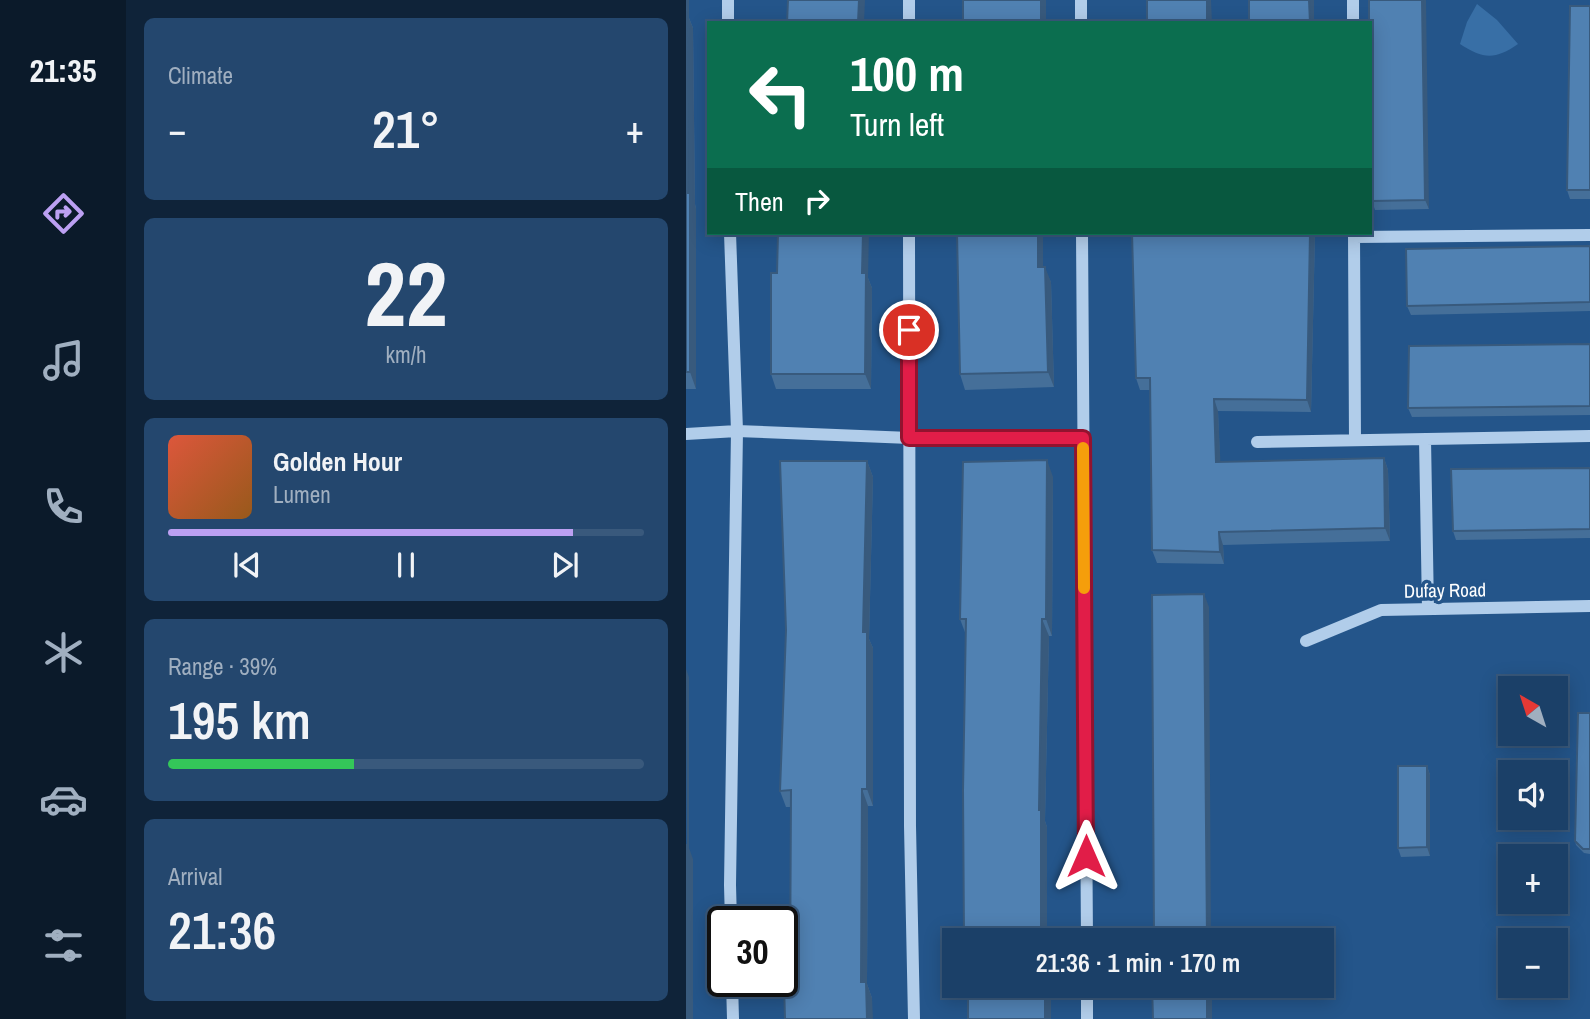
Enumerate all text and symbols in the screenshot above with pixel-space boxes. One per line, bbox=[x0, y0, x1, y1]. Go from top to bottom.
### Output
text: 100 m bbox=[850, 40, 964, 106]
text: 21:35 bbox=[29, 49, 97, 92]
icon: left bbox=[735, 49, 826, 140]
text: Climate bbox=[168, 60, 233, 91]
text: 21° bbox=[372, 94, 440, 164]
text: Turn left bbox=[850, 103, 944, 146]
text: − bbox=[168, 104, 186, 155]
text: + bbox=[626, 104, 644, 155]
icon: right bbox=[798, 182, 836, 220]
text: Then bbox=[735, 184, 784, 219]
icon: directions bbox=[39, 189, 88, 238]
text: 22 bbox=[365, 232, 448, 354]
pin bbox=[879, 300, 939, 360]
icon: arrive bbox=[890, 311, 928, 349]
icon: music bbox=[39, 336, 88, 385]
text: km/h bbox=[386, 339, 426, 370]
text: Golden Hour bbox=[273, 444, 402, 479]
text: Lumen bbox=[273, 479, 331, 510]
icon: phone bbox=[39, 482, 88, 531]
icon: previous bbox=[228, 546, 266, 584]
icon: pause bbox=[387, 546, 425, 584]
icon: next bbox=[546, 546, 584, 584]
street label: Dufay Road bbox=[1404, 576, 1486, 604]
icon: climate bbox=[39, 628, 88, 677]
text: Range · 39% bbox=[168, 651, 277, 682]
north arrow bbox=[1498, 676, 1568, 746]
map controls bbox=[1498, 676, 1568, 998]
text: 195 km bbox=[168, 685, 311, 755]
button: sound bbox=[1498, 760, 1568, 830]
icon: car bbox=[39, 775, 88, 824]
position arrow bbox=[1049, 819, 1123, 893]
button: + bbox=[1498, 844, 1568, 914]
text: Arrival bbox=[168, 861, 223, 892]
text: 21:36 bbox=[168, 895, 276, 965]
speed limit sign: 30 bbox=[707, 906, 798, 997]
icon: filters bbox=[39, 921, 88, 970]
button: − bbox=[1498, 928, 1568, 998]
text: 21:36 · 1 min · 170 m bbox=[1036, 945, 1240, 980]

